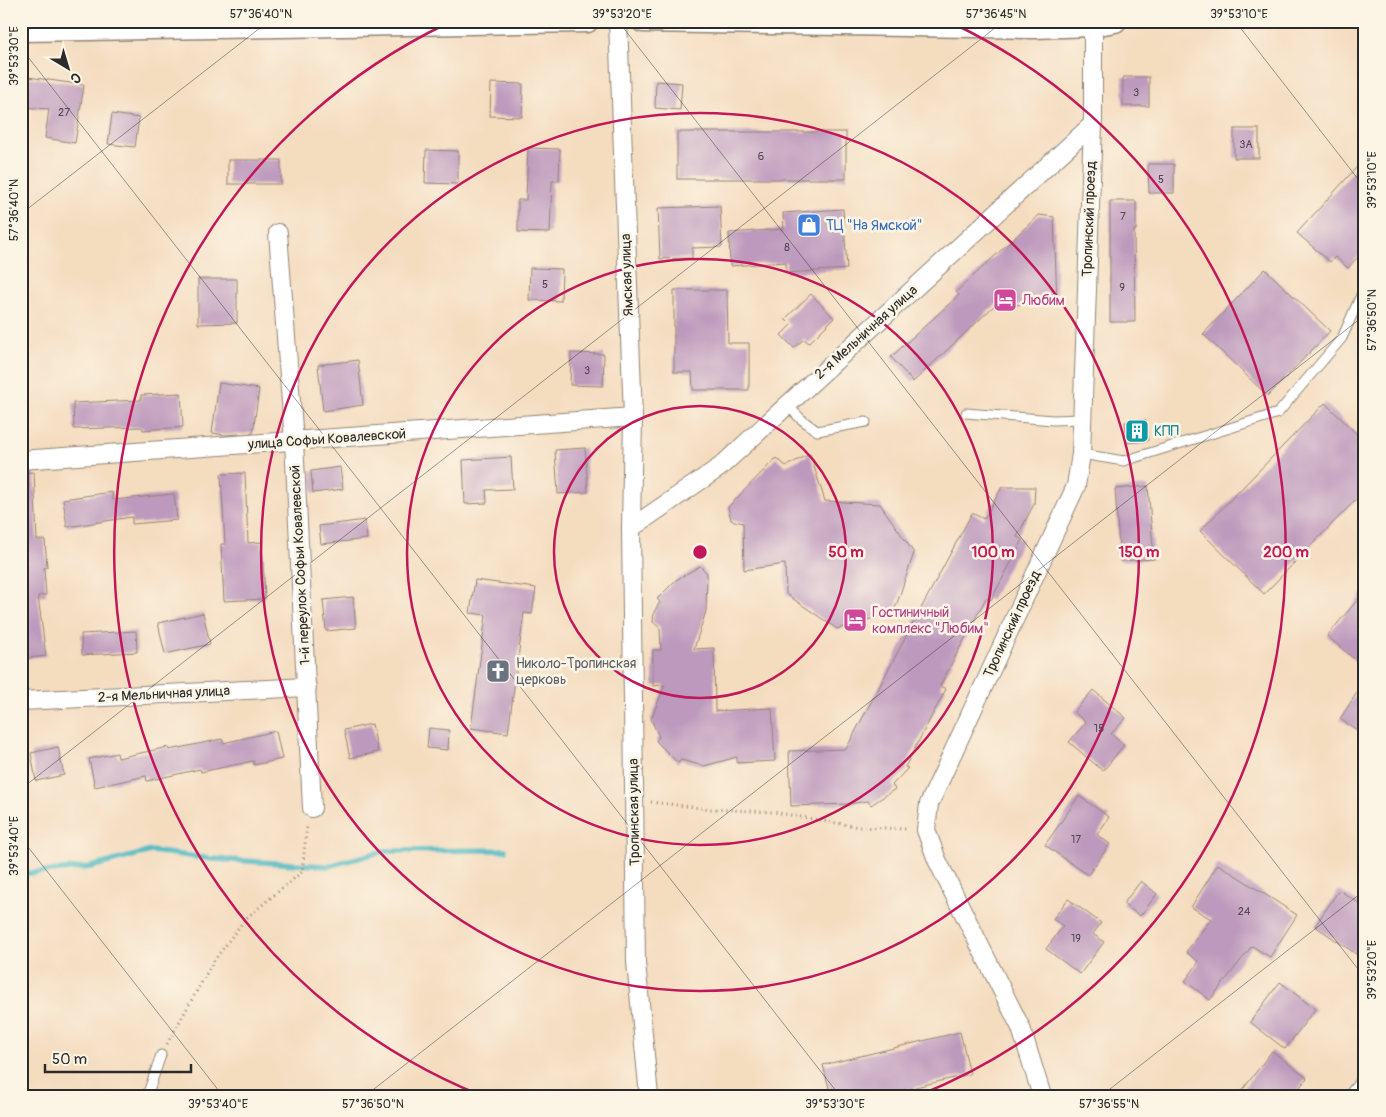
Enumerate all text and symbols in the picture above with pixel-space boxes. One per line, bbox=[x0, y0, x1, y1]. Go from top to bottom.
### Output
text: 57°36'40"N bbox=[230, 7, 292, 22]
text: 39°53'20"E bbox=[592, 7, 652, 22]
text: 57°36'45"N bbox=[966, 7, 1026, 22]
text: 39°53'10"E bbox=[1210, 7, 1268, 22]
text: 39°53'30"E bbox=[7, 26, 22, 86]
north arrow bbox=[42, 42, 92, 92]
text: С bbox=[67, 68, 84, 87]
house number: 3 bbox=[1133, 86, 1139, 99]
house number: 27 bbox=[58, 106, 70, 119]
house number: 3А bbox=[1239, 138, 1253, 151]
house number: 6 bbox=[758, 150, 764, 163]
text: 39°53'10"E bbox=[1365, 151, 1380, 209]
street label: Тропинский проезд bbox=[1078, 160, 1100, 277]
house number: 5 bbox=[1158, 173, 1164, 186]
text: 57°36'40"N bbox=[7, 179, 22, 241]
house number: 7 bbox=[1120, 210, 1126, 223]
shop icon: ТЦ "На Ямской" bbox=[796, 212, 822, 238]
place label: ТЦ "На Ямской" bbox=[826, 217, 922, 234]
street label: Ямская улица bbox=[617, 233, 637, 317]
house number: 8 bbox=[784, 241, 790, 254]
house number: 5 bbox=[542, 278, 548, 291]
street label: 2-я Мельничная улица bbox=[811, 281, 921, 383]
house number: 9 bbox=[1119, 281, 1125, 294]
hotel icon: Любим bbox=[992, 287, 1018, 313]
text: 57°36'50"N bbox=[1365, 289, 1380, 351]
place label: Любим bbox=[1021, 292, 1065, 309]
house number: 3 bbox=[584, 364, 590, 377]
building icon: КПП bbox=[1124, 418, 1150, 444]
place label: КПП bbox=[1154, 423, 1179, 440]
street label: улица Софьи Ковалевской bbox=[246, 425, 407, 453]
street label: 1-й переулок Софьи Ковалевской bbox=[286, 465, 314, 665]
centre of rings bbox=[691, 543, 709, 561]
text: 50 m bbox=[829, 543, 863, 562]
text: 100 m bbox=[972, 543, 1014, 562]
text: 150 m bbox=[1119, 543, 1159, 562]
text: 200 m bbox=[1263, 543, 1309, 562]
street label: Тропинский проезд bbox=[980, 567, 1044, 680]
place label: Гостиничный комплекс "Любим" bbox=[872, 604, 989, 637]
hotel icon: Гостиничный комплекс "Любим" bbox=[842, 607, 868, 633]
place label: Николо-Тропинская церковь bbox=[516, 655, 636, 688]
church icon: Николо-Тропинская церковь bbox=[485, 658, 511, 684]
street label: 2-я Мельничная улица bbox=[97, 682, 231, 706]
house number: 15 bbox=[1094, 722, 1104, 735]
street label: Тропинская улица bbox=[625, 758, 643, 866]
text: 39°53'40"E bbox=[7, 816, 22, 876]
house number: 17 bbox=[1071, 833, 1081, 846]
house number: 24 bbox=[1238, 905, 1251, 918]
house number: 19 bbox=[1071, 932, 1081, 945]
text: 39°53'20"E bbox=[1365, 940, 1380, 1000]
scale bar bbox=[45, 1042, 191, 1074]
text: 50 m bbox=[52, 1050, 87, 1069]
text: 39°53'40"E bbox=[188, 1097, 248, 1112]
text: 57°36'50"N bbox=[342, 1097, 404, 1112]
text: 39°53'30"E bbox=[805, 1097, 865, 1112]
text: 57°36'55"N bbox=[1079, 1097, 1139, 1112]

